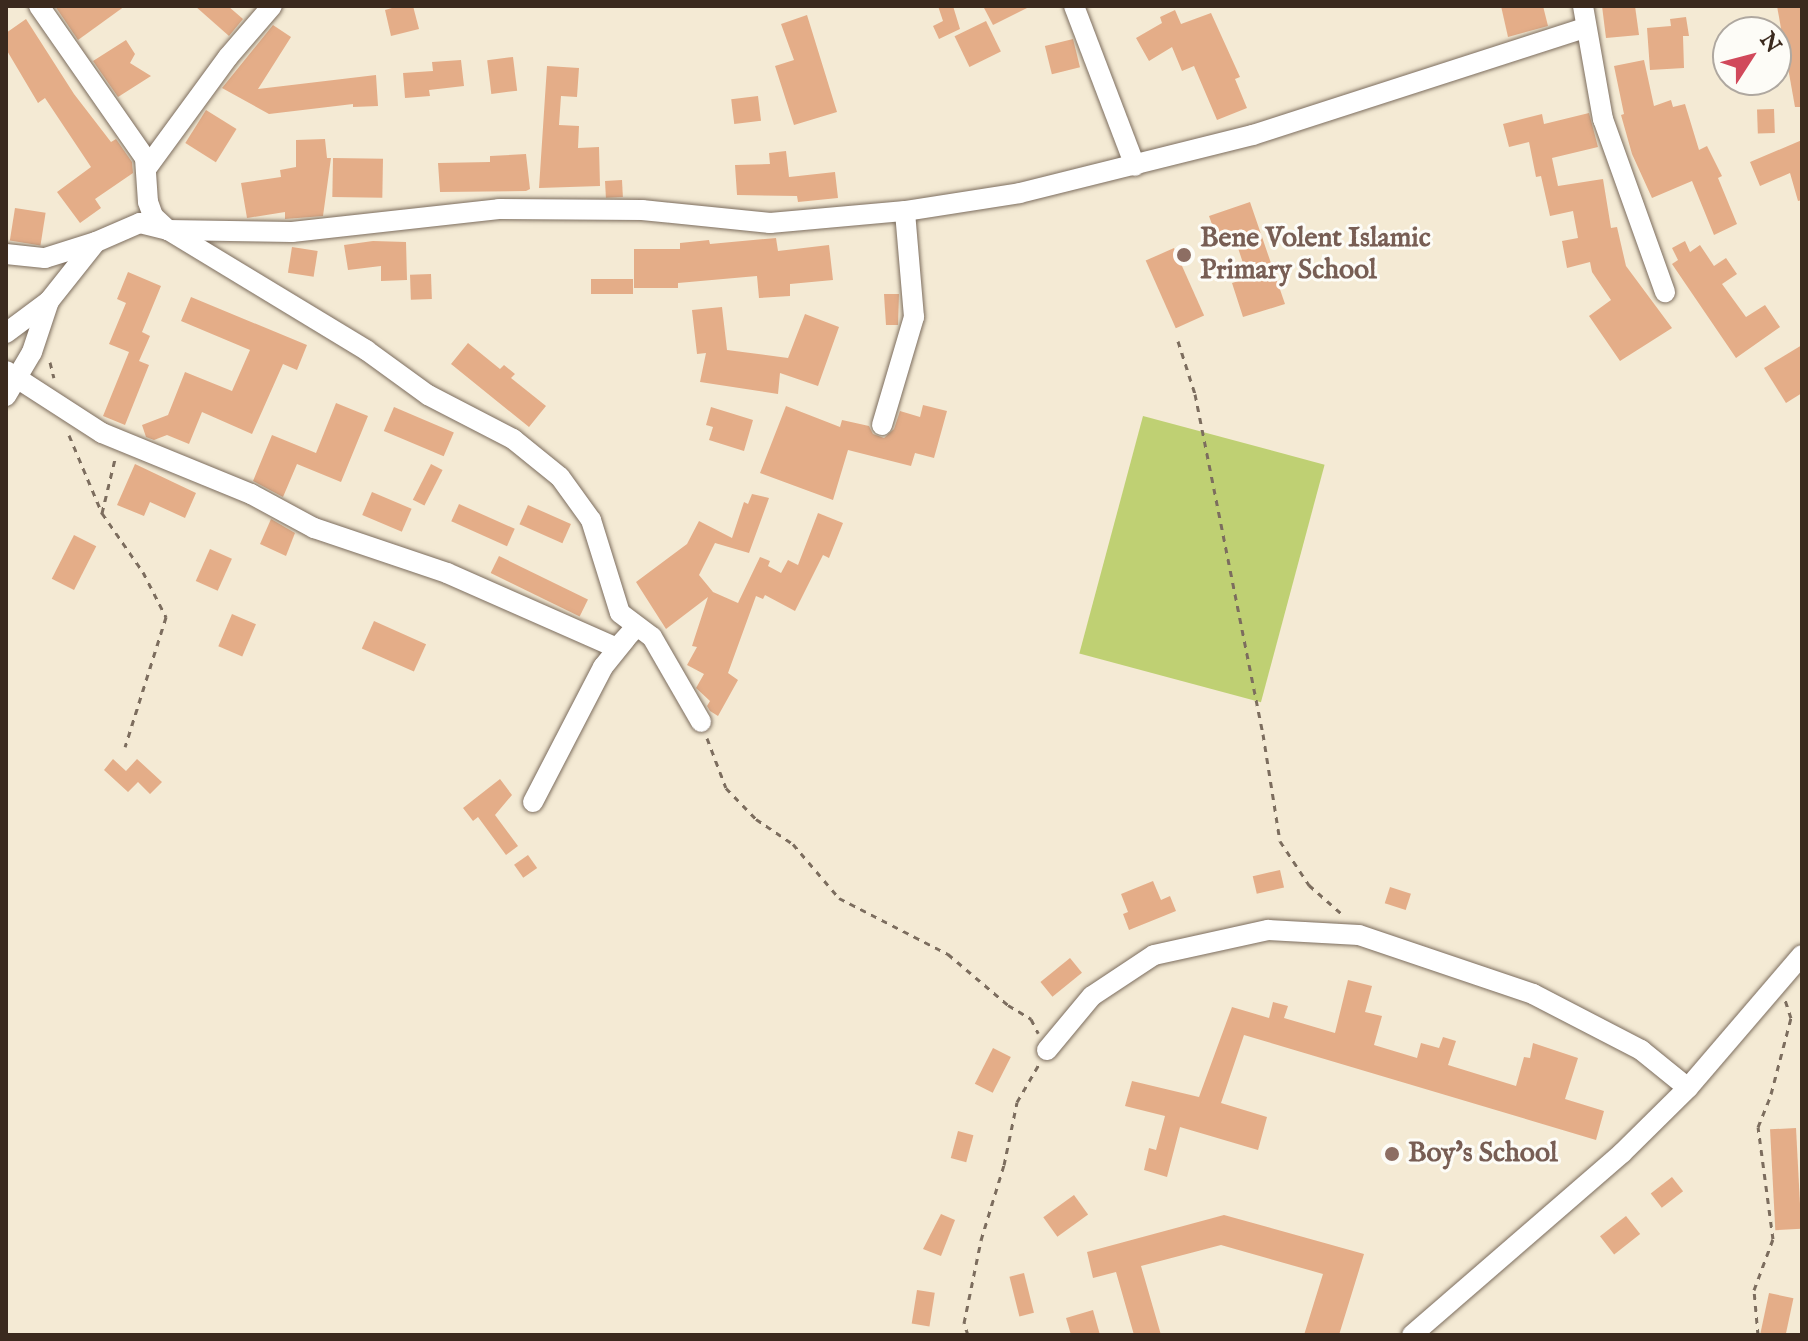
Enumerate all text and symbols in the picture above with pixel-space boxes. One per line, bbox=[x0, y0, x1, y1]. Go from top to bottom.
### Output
north arrow bbox=[1712, 16, 1792, 96]
text: N bbox=[1753, 27, 1787, 59]
place label: Bene Volent Islamic Primary School bbox=[1200, 222, 1431, 288]
marker: Bene Volent Islamic Primary School bbox=[1175, 246, 1193, 264]
place label: Boy's School bbox=[1408, 1137, 1558, 1171]
marker: Boy's School bbox=[1383, 1145, 1401, 1163]

